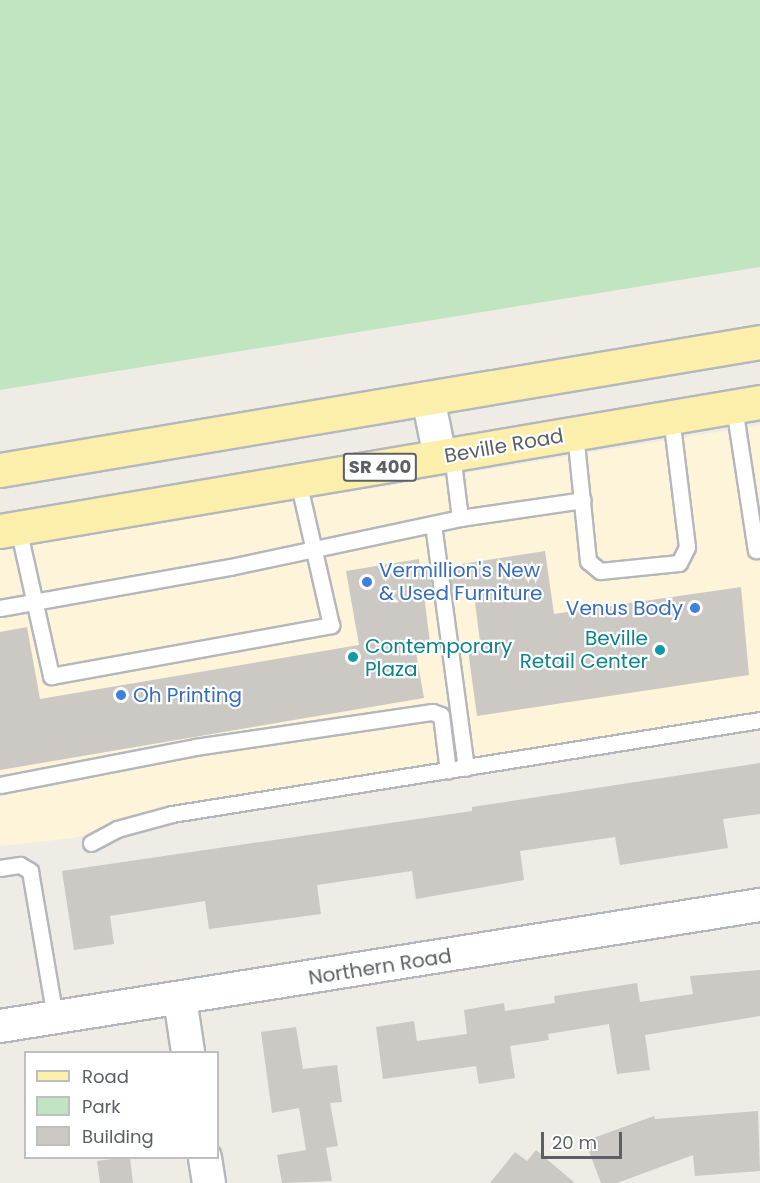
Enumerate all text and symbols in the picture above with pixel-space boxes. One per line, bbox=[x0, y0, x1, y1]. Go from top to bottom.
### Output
street label: Beville Road bbox=[443, 424, 565, 468]
road number: SR 400 bbox=[342, 452, 418, 482]
place label: Vermillion's New & Used Furniture bbox=[379, 558, 542, 605]
marker: Vermillion's New & Used Furniture bbox=[360, 575, 374, 589]
place label: Venus Body bbox=[566, 596, 683, 620]
marker: Venus Body bbox=[688, 601, 702, 615]
place label: Beville Retail Center bbox=[520, 626, 648, 673]
place label: Contemporary Plaza bbox=[365, 634, 512, 681]
marker: Beville Retail Center bbox=[653, 643, 667, 657]
marker: Contemporary Plaza bbox=[346, 650, 360, 664]
place label: Oh Printing bbox=[133, 683, 242, 707]
marker: Oh Printing bbox=[114, 688, 128, 702]
street label: Northern Road bbox=[307, 944, 453, 990]
legend bbox=[24, 1051, 219, 1159]
text: Road bbox=[82, 1064, 129, 1089]
text: Park bbox=[82, 1094, 121, 1119]
scale bar bbox=[544, 1120, 625, 1158]
text: Building bbox=[82, 1124, 154, 1149]
text: 20 m bbox=[552, 1130, 597, 1155]

